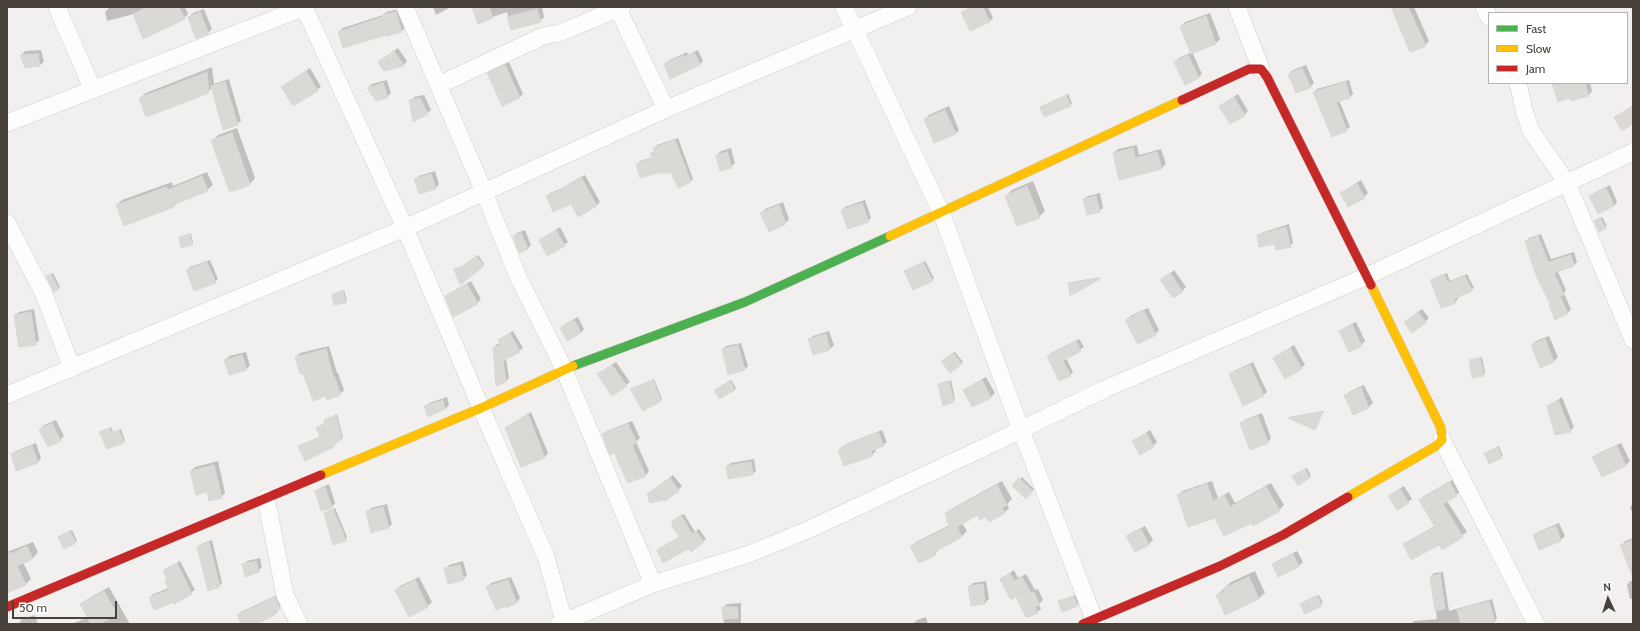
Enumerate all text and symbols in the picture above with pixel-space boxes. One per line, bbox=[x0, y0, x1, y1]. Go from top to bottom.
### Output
legend bbox=[1488, 12, 1628, 84]
text: Fast bbox=[1526, 21, 1546, 36]
text: Slow bbox=[1526, 41, 1551, 56]
text: Jam bbox=[1526, 61, 1545, 76]
north arrow bbox=[1588, 579, 1628, 619]
text: N bbox=[1603, 580, 1612, 594]
scale bar bbox=[14, 593, 119, 619]
text: 50 m bbox=[19, 600, 47, 615]

